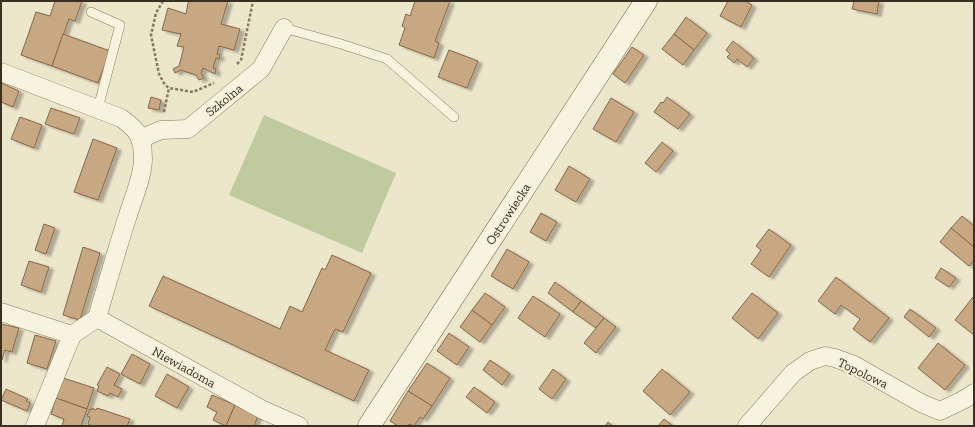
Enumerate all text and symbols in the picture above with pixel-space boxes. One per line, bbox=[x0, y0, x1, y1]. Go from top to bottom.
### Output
street label: Szkolna bbox=[202, 80, 246, 119]
street label: Ostrowiecka bbox=[482, 180, 534, 248]
street label: Niewiadoma bbox=[150, 343, 219, 391]
street label: Topolowa bbox=[835, 354, 891, 392]

